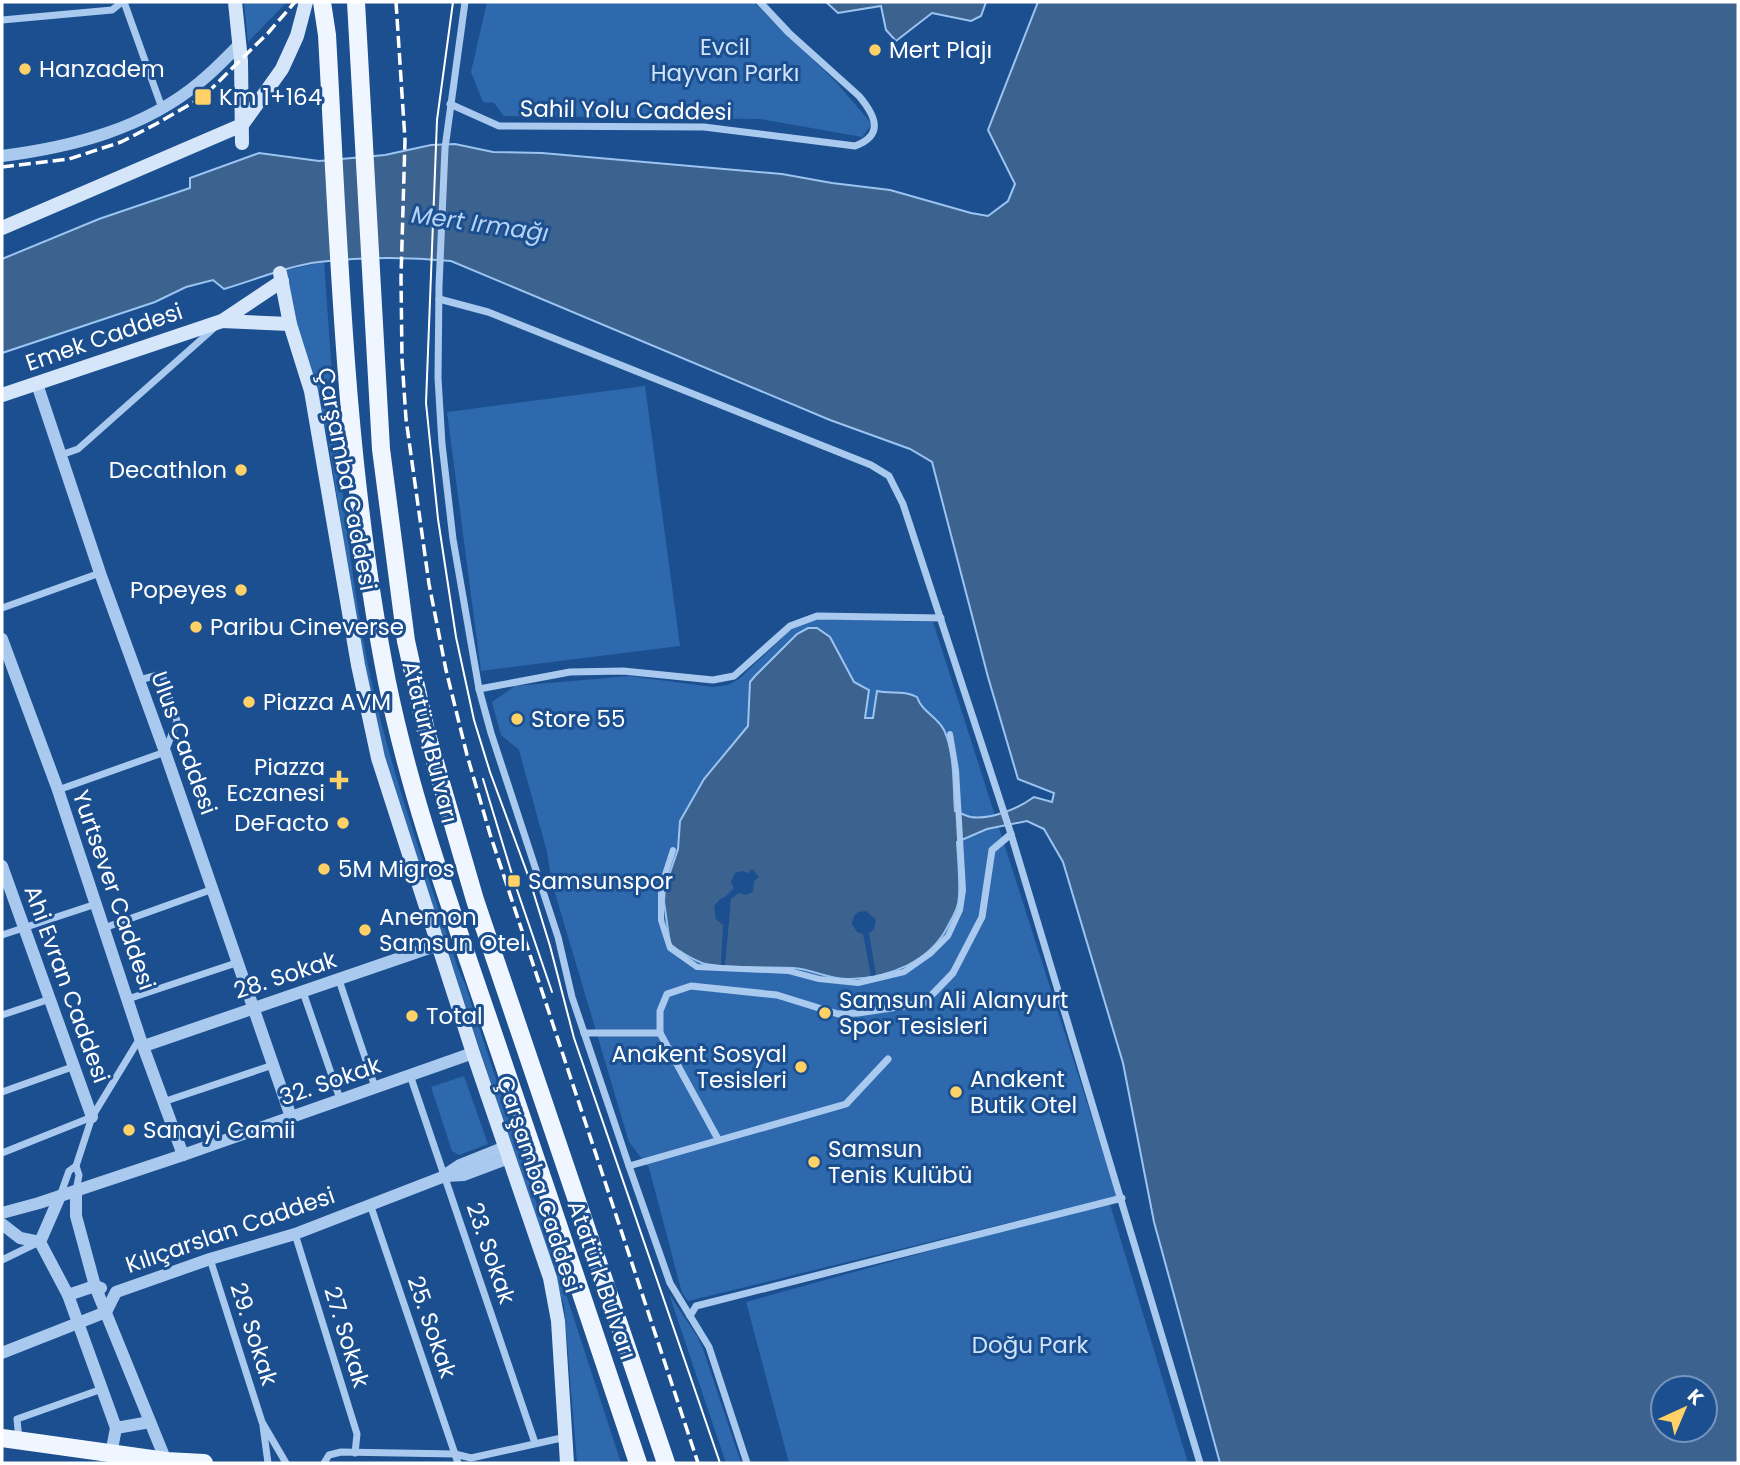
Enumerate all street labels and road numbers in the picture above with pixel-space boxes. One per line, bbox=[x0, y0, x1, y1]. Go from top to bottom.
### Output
street label: Sahil Yolu Caddesi bbox=[520, 92, 732, 128]
street label: Emek Caddesi bbox=[21, 295, 187, 379]
street label: Çarşamba Caddesi bbox=[310, 365, 384, 593]
street label: Atatürk Bulvarı bbox=[394, 657, 466, 827]
street label: Ulus Caddesi bbox=[143, 667, 225, 819]
street label: Yurtsever Caddesi bbox=[65, 786, 163, 994]
street label: Ahi Evran Caddesi bbox=[16, 881, 118, 1087]
street label: 28. Sokak bbox=[230, 943, 341, 1007]
street label: 32. Sokak bbox=[275, 1049, 385, 1113]
street label: Çarşamba Caddesi bbox=[489, 1071, 589, 1297]
street label: Kılıçarslan Caddesi bbox=[121, 1179, 339, 1281]
street label: Atatürk Bulvarı bbox=[560, 1196, 644, 1364]
street label: 23. Sokak bbox=[459, 1198, 523, 1308]
street label: 25. Sokak bbox=[400, 1272, 464, 1383]
street label: 29. Sokak bbox=[222, 1279, 286, 1390]
street label: 27. Sokak bbox=[316, 1282, 378, 1392]

